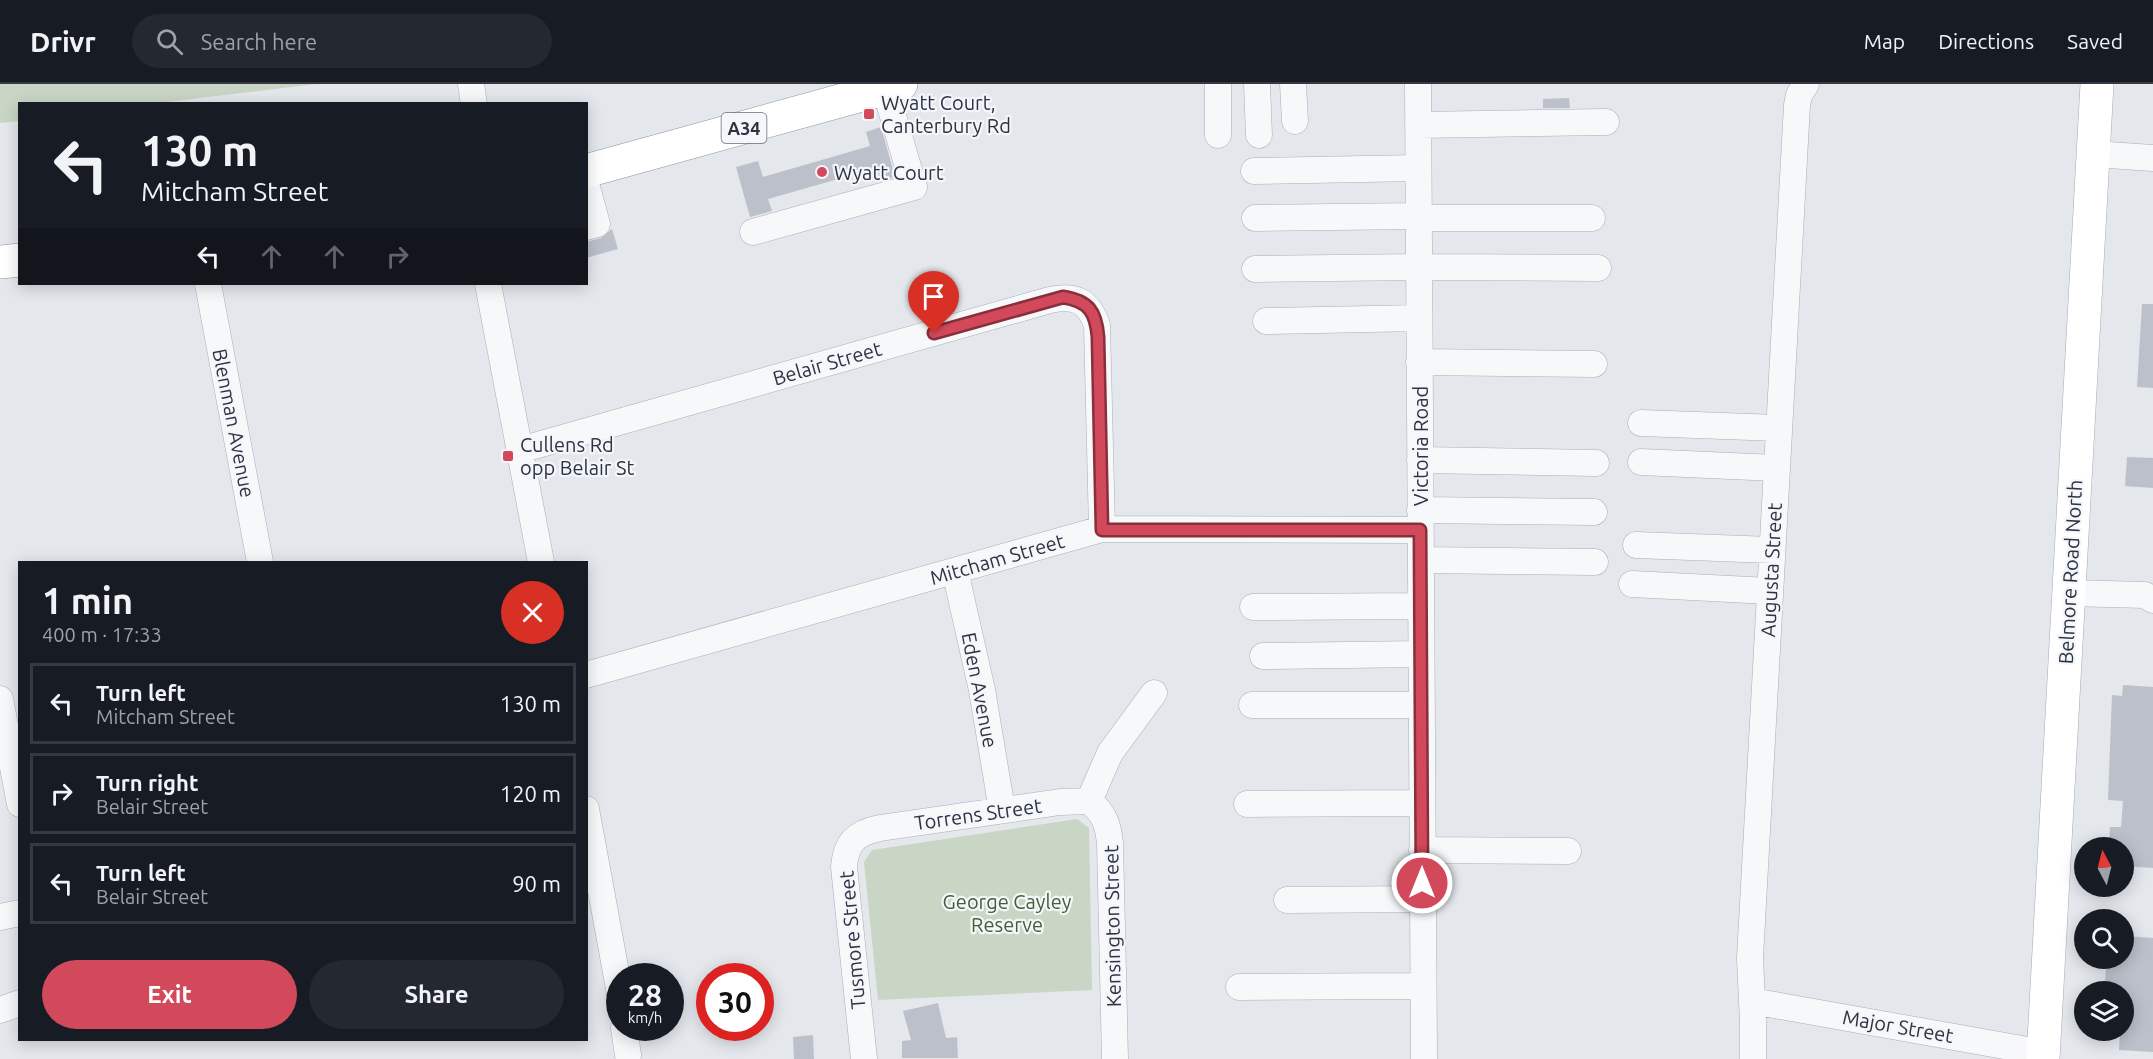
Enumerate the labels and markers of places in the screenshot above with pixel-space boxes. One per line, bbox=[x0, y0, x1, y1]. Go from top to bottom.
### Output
place label: Wyatt Court, Canterbury Rd bbox=[881, 91, 1011, 137]
marker: Wyatt Court, Canterbury Rd bbox=[862, 107, 876, 121]
place label: Wyatt Court bbox=[834, 161, 944, 184]
marker: Wyatt Court bbox=[815, 165, 829, 179]
pin bbox=[908, 271, 959, 333]
place label: Cullens Rd opp Belair St bbox=[520, 433, 634, 479]
marker: Cullens Rd opp Belair St bbox=[501, 449, 515, 463]

